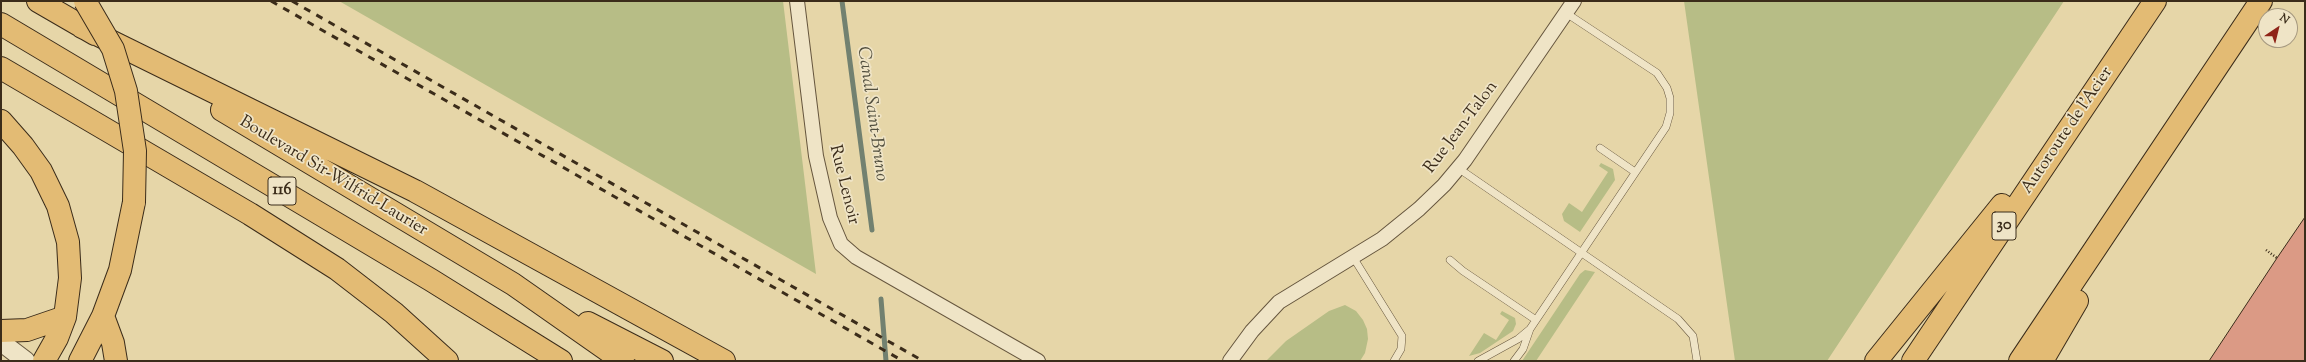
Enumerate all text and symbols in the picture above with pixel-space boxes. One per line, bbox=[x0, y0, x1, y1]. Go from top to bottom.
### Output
north arrow bbox=[2258, 8, 2298, 48]
text: N bbox=[2276, 10, 2292, 28]
water label: Canal Saint-Bruno bbox=[851, 45, 891, 183]
street label: Autoroute de l'Acier bbox=[2018, 64, 2118, 198]
street label: Rue Jean-Talon bbox=[1421, 78, 1503, 178]
street label: Boulevard Sir-Wilfrid-Laurier bbox=[235, 113, 431, 241]
street label: Rue Lenoir bbox=[823, 143, 863, 227]
road number: 116 bbox=[268, 177, 296, 205]
road number: 30 bbox=[1992, 212, 2016, 240]

